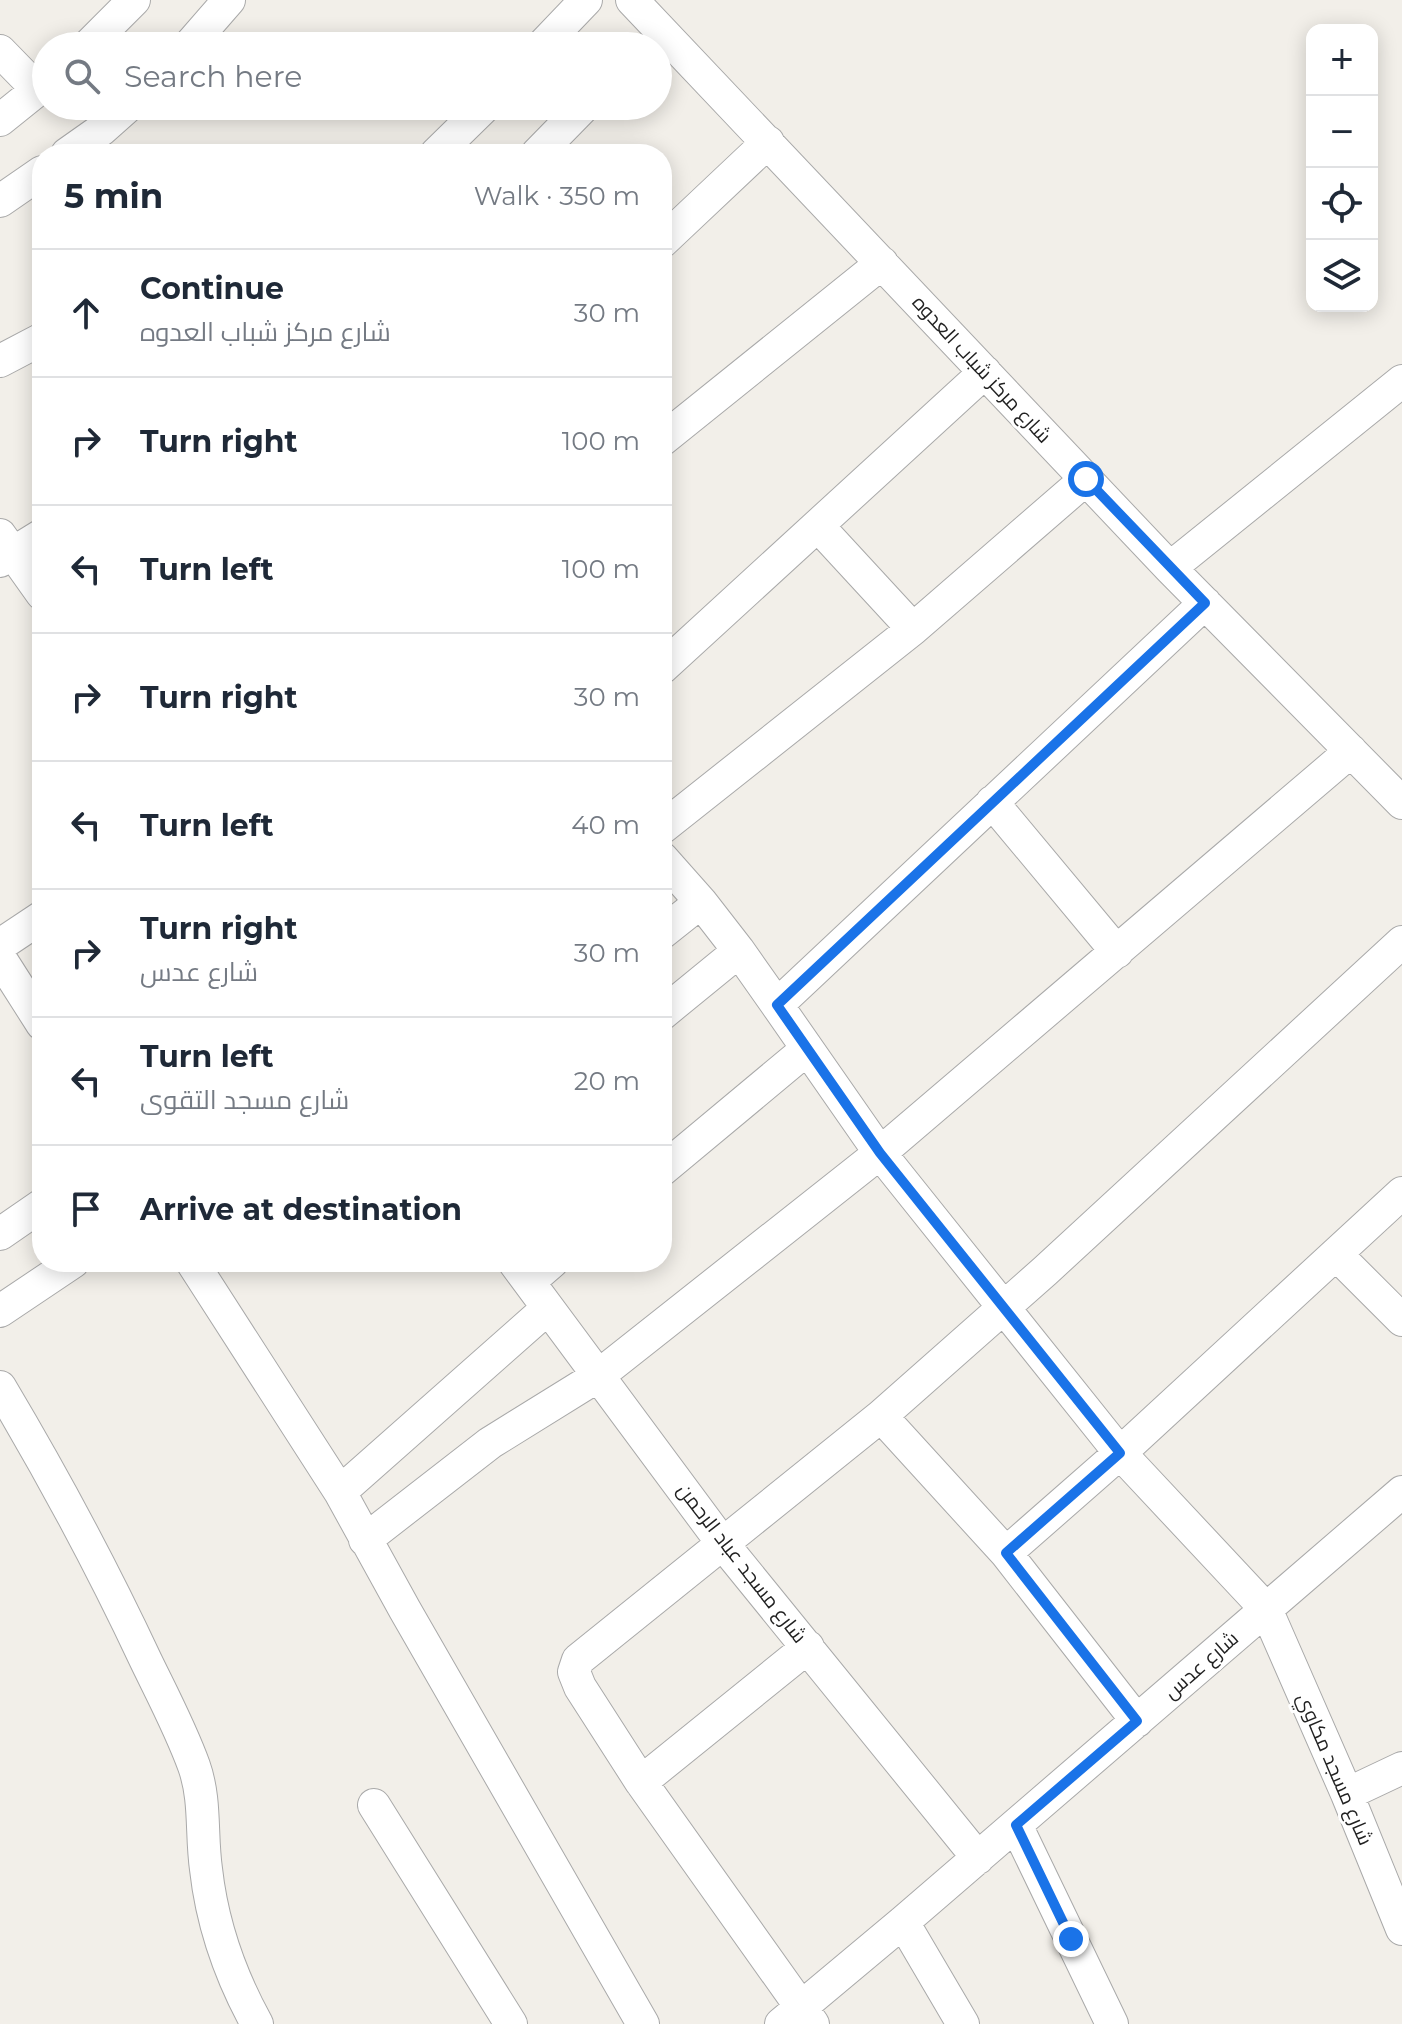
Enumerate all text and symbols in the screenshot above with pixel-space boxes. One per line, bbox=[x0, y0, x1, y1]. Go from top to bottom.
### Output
map controls bbox=[1306, 24, 1378, 312]
button: + bbox=[1306, 24, 1378, 96]
search box bbox=[32, 32, 672, 120]
icon: search bbox=[60, 54, 104, 98]
text: Search here bbox=[124, 58, 302, 95]
button: − bbox=[1306, 96, 1378, 168]
button: locate bbox=[1306, 168, 1378, 240]
text: 5 min bbox=[64, 175, 163, 217]
text: Walk · 350 m bbox=[474, 180, 640, 212]
button: layers bbox=[1306, 240, 1378, 312]
text: Continue bbox=[140, 270, 284, 307]
street label: شارع مركز شباب العدوه bbox=[906, 290, 1057, 449]
icon: ahead bbox=[64, 291, 108, 335]
text: 30 m bbox=[574, 297, 640, 329]
text: شارع مركز شباب العدوه bbox=[140, 316, 391, 348]
icon: right bbox=[64, 419, 108, 463]
text: Turn right bbox=[140, 423, 297, 460]
text: 100 m bbox=[562, 425, 640, 457]
route start bbox=[1068, 461, 1104, 497]
icon: left bbox=[64, 547, 108, 591]
text: Turn left bbox=[140, 551, 273, 588]
text: 100 m bbox=[562, 553, 640, 585]
icon: right bbox=[64, 675, 108, 719]
text: Turn right bbox=[140, 679, 297, 716]
text: 30 m bbox=[574, 681, 640, 713]
icon: left bbox=[64, 803, 108, 847]
text: Turn left bbox=[140, 807, 273, 844]
text: 40 m bbox=[571, 809, 640, 841]
text: Turn right bbox=[140, 910, 297, 947]
icon: right bbox=[64, 931, 108, 975]
text: 30 m bbox=[574, 937, 640, 969]
text: شارع عدس bbox=[140, 956, 258, 988]
text: Turn left bbox=[140, 1038, 273, 1075]
icon: left bbox=[64, 1059, 108, 1103]
text: 20 m bbox=[574, 1065, 640, 1097]
text: شارع مسجد التقوى bbox=[140, 1084, 349, 1116]
icon: arrive bbox=[64, 1187, 108, 1231]
text: Arrive at destination bbox=[140, 1191, 462, 1228]
street label: شارع مسجد عباد الرحمن bbox=[671, 1478, 812, 1649]
street label: شارع عدس bbox=[1159, 1626, 1244, 1705]
street label: شارع مسجد مكاوي bbox=[1288, 1689, 1378, 1850]
route end bbox=[1053, 1921, 1089, 1957]

